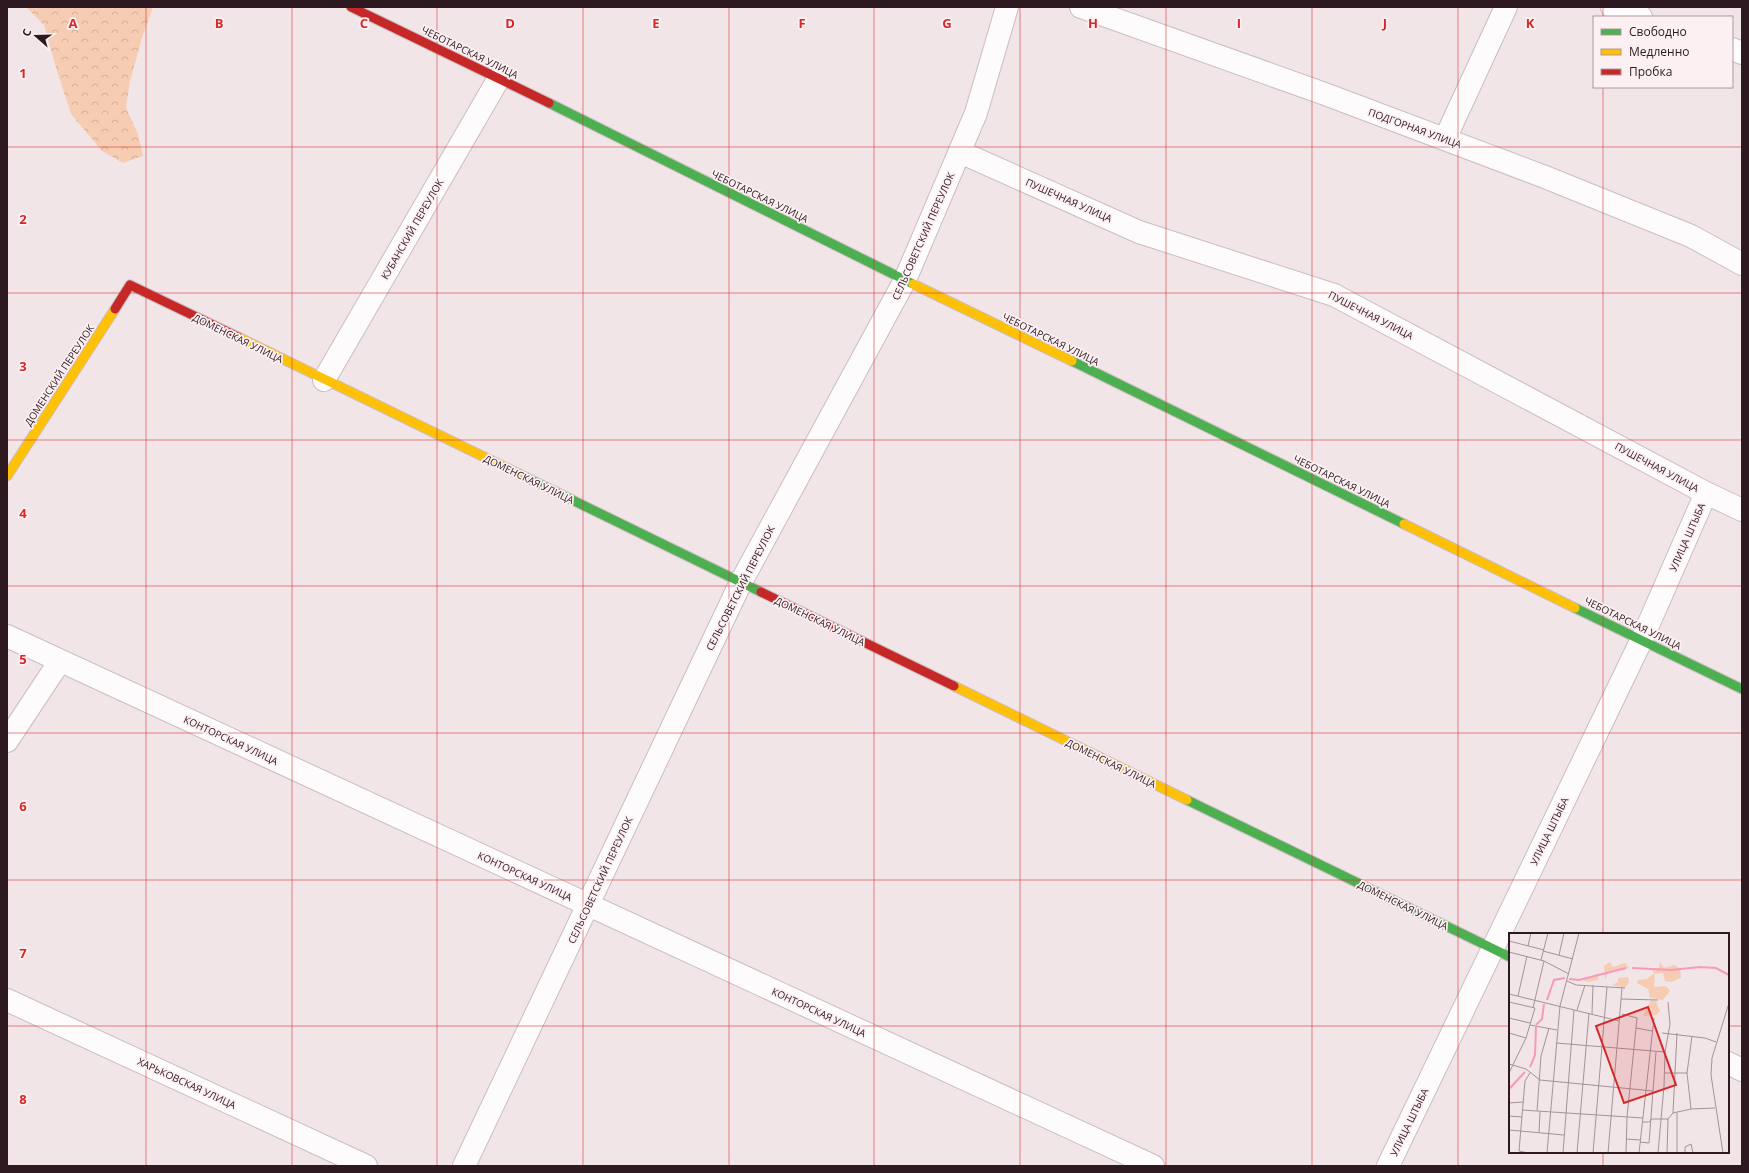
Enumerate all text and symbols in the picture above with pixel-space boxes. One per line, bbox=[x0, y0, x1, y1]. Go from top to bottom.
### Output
text: A bbox=[69, 14, 78, 32]
text: B bbox=[215, 14, 224, 32]
text: C bbox=[360, 14, 368, 32]
text: D bbox=[505, 14, 515, 32]
text: E bbox=[652, 14, 660, 32]
text: F bbox=[798, 14, 806, 32]
text: G bbox=[942, 14, 952, 32]
text: H bbox=[1088, 14, 1098, 32]
text: I bbox=[1237, 14, 1241, 32]
text: J bbox=[1382, 14, 1387, 32]
text: K bbox=[1526, 14, 1535, 32]
north arrow bbox=[16, 16, 56, 56]
legend bbox=[1593, 16, 1733, 88]
street label: ЧЕБОТАРСКАЯ УЛИЦА bbox=[419, 22, 521, 82]
text: Свободно bbox=[1629, 23, 1687, 40]
text: С bbox=[18, 27, 34, 38]
text: Медленно bbox=[1629, 43, 1689, 60]
text: Пробка bbox=[1629, 63, 1672, 80]
text: 1 bbox=[19, 64, 27, 82]
street label: ПОДГОРНАЯ УЛИЦА bbox=[1367, 105, 1464, 152]
street label: ЧЕБОТАРСКАЯ УЛИЦА bbox=[709, 166, 811, 226]
street label: СЕЛЬСОВЕТСКИЙ ПЕРЕУЛОК bbox=[888, 169, 958, 302]
street label: КУБАНСКИЙ ПЕРЕУЛОК bbox=[377, 175, 447, 282]
street label: ПУШЕЧНАЯ УЛИЦА bbox=[1023, 175, 1115, 226]
text: 2 bbox=[19, 210, 27, 228]
street label: ПУШЕЧНАЯ УЛИЦА bbox=[1326, 288, 1416, 343]
street label: ЧЕБОТАРСКАЯ УЛИЦА bbox=[1000, 309, 1102, 369]
street label: ДОМЕНСКАЯ УЛИЦА bbox=[191, 310, 286, 366]
street label: ДОМЕНСКИЙ ПЕРЕУЛОК bbox=[21, 321, 98, 428]
text: 3 bbox=[19, 357, 27, 375]
street label: ПУШЕЧНАЯ УЛИЦА bbox=[1612, 439, 1702, 495]
street label: ДОМЕНСКАЯ УЛИЦА bbox=[482, 451, 577, 507]
street label: ЧЕБОТАРСКАЯ УЛИЦА bbox=[1291, 451, 1393, 511]
street label: УЛИЦА ШТЫБА bbox=[1666, 500, 1709, 574]
text: 4 bbox=[19, 504, 27, 522]
street label: СЕЛЬСОВЕТСКИЙ ПЕРЕУЛОК bbox=[702, 522, 778, 653]
street label: ДОМЕНСКАЯ УЛИЦА bbox=[773, 593, 868, 649]
street label: ЧЕБОТАРСКАЯ УЛИЦА bbox=[1582, 593, 1684, 653]
text: 5 bbox=[19, 650, 27, 668]
street label: КОНТОРСКАЯ УЛИЦА bbox=[182, 712, 281, 768]
street label: ДОМЕНСКАЯ УЛИЦА bbox=[1064, 735, 1159, 791]
street label: УЛИЦА ШТЫБА bbox=[1527, 794, 1572, 867]
text: 6 bbox=[19, 797, 27, 815]
street label: СЕЛЬСОВЕТСКИЙ ПЕРЕУЛОК bbox=[564, 813, 636, 946]
street label: КОНТОРСКАЯ УЛИЦА bbox=[476, 848, 575, 904]
street label: ДОМЕНСКАЯ УЛИЦА bbox=[1356, 877, 1451, 933]
inset map bbox=[1509, 933, 1729, 1153]
text: 7 bbox=[19, 944, 27, 962]
street label: КОНТОРСКАЯ УЛИЦА bbox=[770, 984, 869, 1040]
street label: ХАРЬКОВСКАЯ УЛИЦА bbox=[136, 1054, 239, 1112]
street label: УЛИЦА ШТЫБА bbox=[1387, 1085, 1432, 1158]
text: 8 bbox=[19, 1090, 27, 1108]

